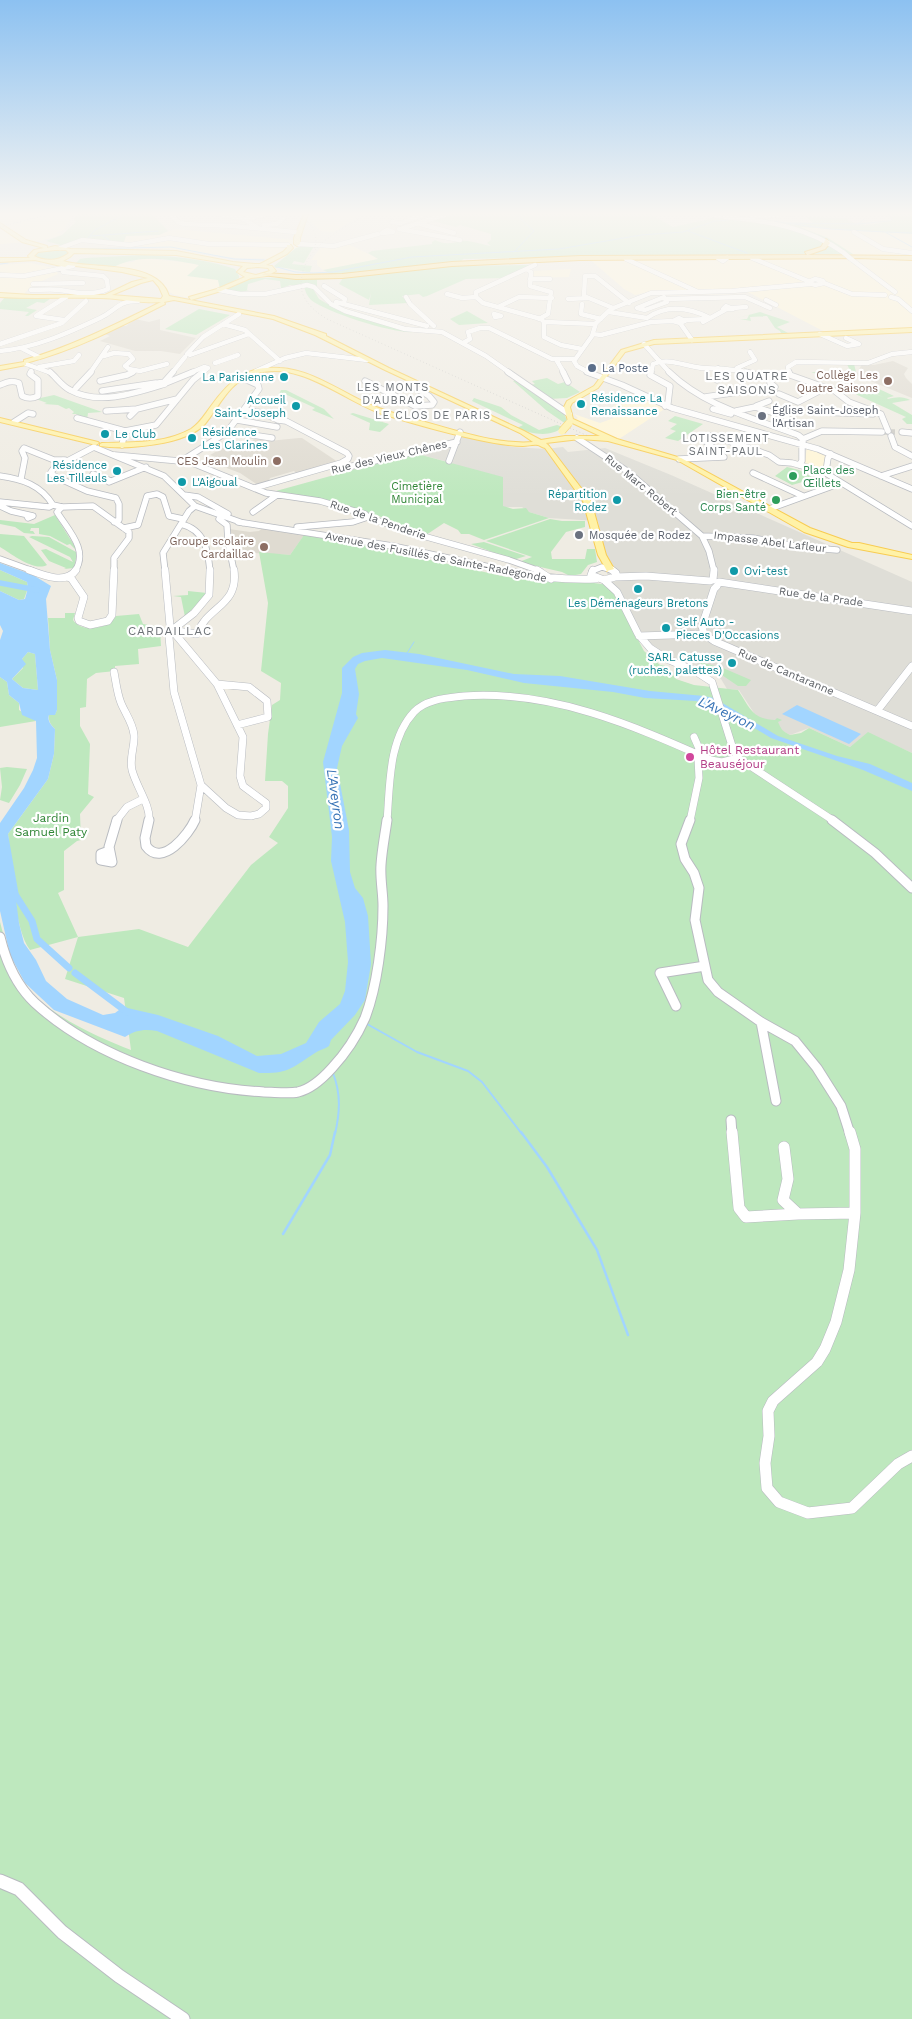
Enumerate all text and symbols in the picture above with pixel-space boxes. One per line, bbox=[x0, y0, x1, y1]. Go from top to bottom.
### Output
marker: La Poste bbox=[586, 362, 598, 374]
place label: La Poste bbox=[602, 362, 648, 375]
district label: LES QUATRE SAISONS bbox=[705, 369, 789, 397]
place label: Collège Les Quatre Saisons bbox=[797, 369, 878, 395]
place label: La Parisienne bbox=[202, 371, 274, 384]
marker: La Parisienne bbox=[278, 371, 290, 383]
marker: Collège Les Quatre Saisons bbox=[882, 375, 894, 387]
district label: LES MONTS D'AUBRAC bbox=[357, 381, 429, 407]
place label: Résidence La Renaissance bbox=[591, 392, 662, 418]
place label: Accueil Saint-Joseph bbox=[215, 394, 287, 420]
marker: Résidence La Renaissance bbox=[575, 398, 587, 410]
marker: Accueil Saint-Joseph bbox=[290, 400, 302, 412]
place label: Église Saint-Joseph l'Artisan bbox=[772, 403, 879, 430]
district label: LE CLOS DE PARIS bbox=[375, 409, 491, 422]
marker: Église Saint-Joseph l'Artisan bbox=[756, 410, 768, 422]
place label: Résidence Les Clarines bbox=[202, 426, 268, 452]
marker: Le Club bbox=[99, 428, 111, 440]
place label: Le Club bbox=[115, 428, 156, 441]
marker: Résidence Les Clarines bbox=[186, 432, 198, 444]
district label: LOTISSEMENT SAINT-PAUL bbox=[682, 432, 770, 458]
street label: Rue des Vieux Chênes bbox=[330, 437, 449, 477]
street label: Rue Marc Robert bbox=[602, 452, 680, 518]
place label: CES Jean Moulin bbox=[177, 455, 267, 468]
marker: CES Jean Moulin bbox=[271, 455, 283, 467]
place label: Résidence Les Tilleuls bbox=[47, 459, 107, 485]
place label: Place des Œillets bbox=[803, 464, 855, 490]
marker: Résidence Les Tilleuls bbox=[111, 465, 123, 477]
marker: Place des Œillets bbox=[787, 470, 799, 482]
marker: L'Aigoual bbox=[176, 476, 188, 488]
place label: L'Aigoual bbox=[192, 476, 238, 489]
park label: Cimetière Municipal bbox=[391, 480, 443, 506]
place label: Répartition Rodez bbox=[548, 488, 607, 514]
place label: Bien-être Corps Santé bbox=[700, 488, 766, 514]
marker: Répartition Rodez bbox=[611, 494, 623, 506]
marker: Bien-être Corps Santé bbox=[770, 494, 782, 506]
street label: Rue de la Penderie bbox=[328, 497, 428, 543]
street label: Avenue des Fusillés de Sainte-Radegonde bbox=[324, 529, 548, 585]
marker: Mosquée de Rodez bbox=[573, 529, 585, 541]
place label: Mosquée de Rodez bbox=[589, 529, 691, 542]
street label: Impasse Abel Lafleur bbox=[713, 529, 828, 555]
place label: Groupe scolaire Cardaillac bbox=[170, 535, 254, 561]
marker: Groupe scolaire Cardaillac bbox=[258, 541, 270, 553]
marker: Ovi-test bbox=[728, 565, 740, 577]
place label: Ovi-test bbox=[744, 565, 788, 578]
marker: Les Déménageurs Bretons bbox=[632, 583, 644, 595]
street label: Rue de la Prade bbox=[778, 585, 864, 609]
place label: Les Déménageurs Bretons bbox=[568, 597, 709, 610]
place label: Self Auto - Pieces D'Occasions bbox=[676, 616, 779, 642]
marker: Self Auto - Pieces D'Occasions bbox=[660, 622, 672, 634]
district label: CARDAILLAC bbox=[128, 624, 212, 638]
street label: Rue de Cantaranne bbox=[736, 646, 836, 698]
place label: SARL Catusse (ruches, palettes) bbox=[629, 651, 722, 677]
marker: SARL Catusse (ruches, palettes) bbox=[726, 657, 738, 669]
water label: L'Aveyron bbox=[696, 693, 758, 733]
place label: Hôtel Restaurant Beauséjour bbox=[700, 743, 799, 771]
marker: Hôtel Restaurant Beauséjour bbox=[684, 751, 696, 763]
water label: L'Aveyron bbox=[324, 768, 348, 830]
park label: Jardin Samuel Paty bbox=[15, 811, 88, 839]

